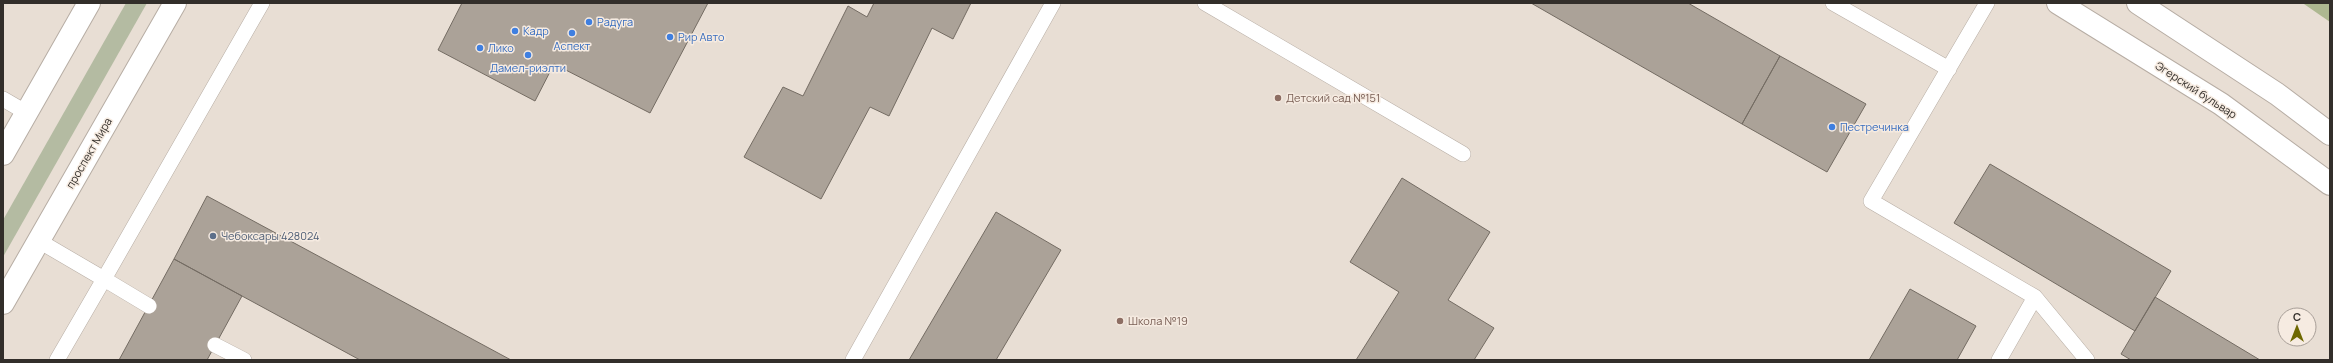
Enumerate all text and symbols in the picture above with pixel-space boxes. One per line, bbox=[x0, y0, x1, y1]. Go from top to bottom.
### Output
place label: Радуга bbox=[597, 14, 633, 29]
marker: Радуга bbox=[584, 17, 594, 27]
place label: Кадр bbox=[523, 23, 549, 38]
marker: Кадр bbox=[510, 26, 520, 36]
marker: Аспект bbox=[567, 28, 577, 38]
place label: Рир Авто bbox=[678, 29, 725, 44]
marker: Рир Авто bbox=[665, 32, 675, 42]
place label: Аспект bbox=[554, 38, 591, 53]
place label: Лико bbox=[488, 40, 514, 55]
marker: Лико bbox=[475, 43, 485, 53]
marker: Дамел-риэлти bbox=[523, 50, 533, 60]
street label: Эгерский бульвар bbox=[2153, 58, 2240, 122]
place label: Дамел-риэлти bbox=[490, 60, 566, 75]
place label: Детский сад №151 bbox=[1286, 90, 1380, 105]
marker: Детский сад №151 bbox=[1273, 93, 1283, 103]
street label: проспект Мира bbox=[62, 115, 115, 191]
place label: Пестречинка bbox=[1840, 119, 1909, 134]
marker: Пестречинка bbox=[1827, 122, 1837, 132]
place label: Чебоксары 428024 bbox=[221, 228, 319, 243]
marker: Чебоксары 428024 bbox=[208, 231, 218, 241]
north arrow bbox=[2277, 307, 2317, 347]
text: С bbox=[2293, 309, 2301, 324]
place label: Школа №19 bbox=[1128, 313, 1188, 328]
marker: Школа №19 bbox=[1115, 316, 1125, 326]

